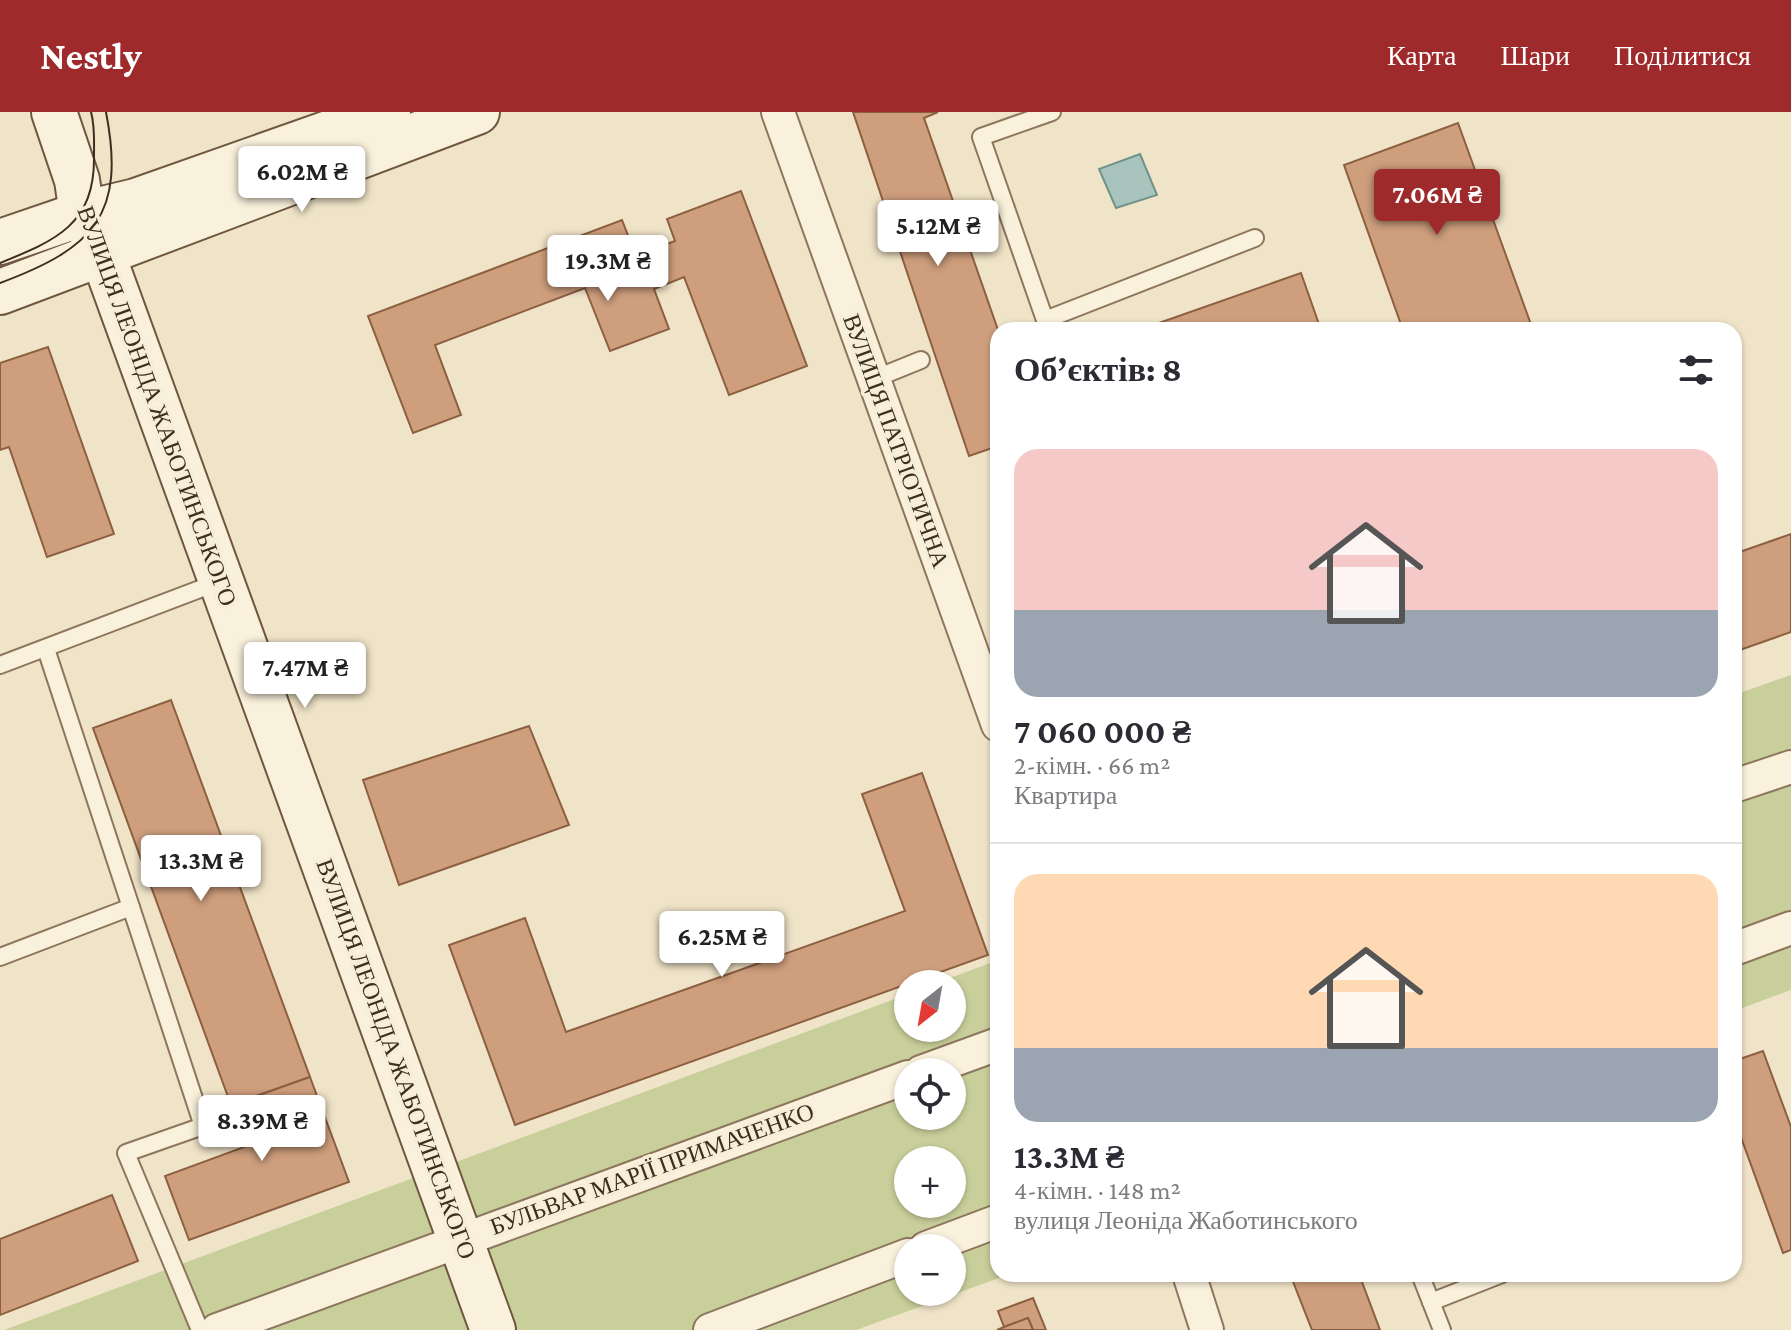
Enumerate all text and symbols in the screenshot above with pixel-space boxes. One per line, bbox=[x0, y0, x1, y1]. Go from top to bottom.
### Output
text: Nestly bbox=[40, 35, 142, 77]
text: Карта bbox=[1387, 40, 1456, 71]
text: Шари bbox=[1500, 40, 1570, 71]
text: Поділитися bbox=[1614, 40, 1751, 71]
pin: 6.02M ₴ bbox=[228, 146, 376, 214]
text: 6.02M ₴ bbox=[256, 157, 348, 186]
pin: 7.06M ₴ bbox=[1363, 169, 1511, 237]
text: 7.06M ₴ bbox=[1392, 180, 1482, 209]
pin: 5.12M ₴ bbox=[864, 200, 1012, 268]
street label: ВУЛИЦЯ ЛЕОНІДА ЖАБОТИНСЬКОГО bbox=[72, 202, 243, 610]
text: 5.12M ₴ bbox=[896, 211, 980, 240]
pin: 19.3M ₴ bbox=[534, 235, 682, 303]
text: 19.3M ₴ bbox=[565, 246, 651, 275]
street label: ВУЛИЦЯ ПАТРІОТИЧНА bbox=[838, 310, 955, 572]
icon: filters bbox=[1674, 348, 1718, 392]
text: Об’єктів: 8 bbox=[1014, 351, 1182, 388]
icon: home bbox=[1294, 501, 1438, 645]
pin: 7.47M ₴ bbox=[231, 642, 379, 710]
text: 7.47M ₴ bbox=[262, 653, 348, 682]
text: 7 060 000 ₴ bbox=[1014, 713, 1191, 750]
text: 2-кімн. · 66 m² bbox=[1014, 751, 1170, 780]
text: Квартира bbox=[1014, 781, 1117, 810]
pin: 13.3M ₴ bbox=[127, 835, 275, 903]
text: 13.3M ₴ bbox=[159, 846, 243, 875]
street label: ВУЛИЦЯ ЛЕОНІДА ЖАБОТИНСЬКОГО bbox=[311, 855, 482, 1263]
pin: 6.25M ₴ bbox=[648, 911, 796, 979]
text: 6.25M ₴ bbox=[677, 922, 767, 951]
icon: home bbox=[1294, 926, 1438, 1070]
north arrow bbox=[894, 970, 966, 1042]
map controls bbox=[894, 970, 966, 1306]
button: locate bbox=[894, 1058, 966, 1130]
pin: 8.39M ₴ bbox=[188, 1095, 336, 1163]
street label: БУЛЬВАР МАРІЇ ПРИМАЧЕНКО bbox=[486, 1097, 818, 1240]
text: 8.39M ₴ bbox=[216, 1106, 308, 1135]
text: 13.3M ₴ bbox=[1014, 1138, 1124, 1175]
button: + bbox=[894, 1146, 966, 1218]
text: 4-кімн. · 148 m² bbox=[1014, 1176, 1181, 1205]
text: вулиця Леоніда Жаботинського bbox=[1014, 1206, 1358, 1235]
button: − bbox=[894, 1234, 966, 1306]

